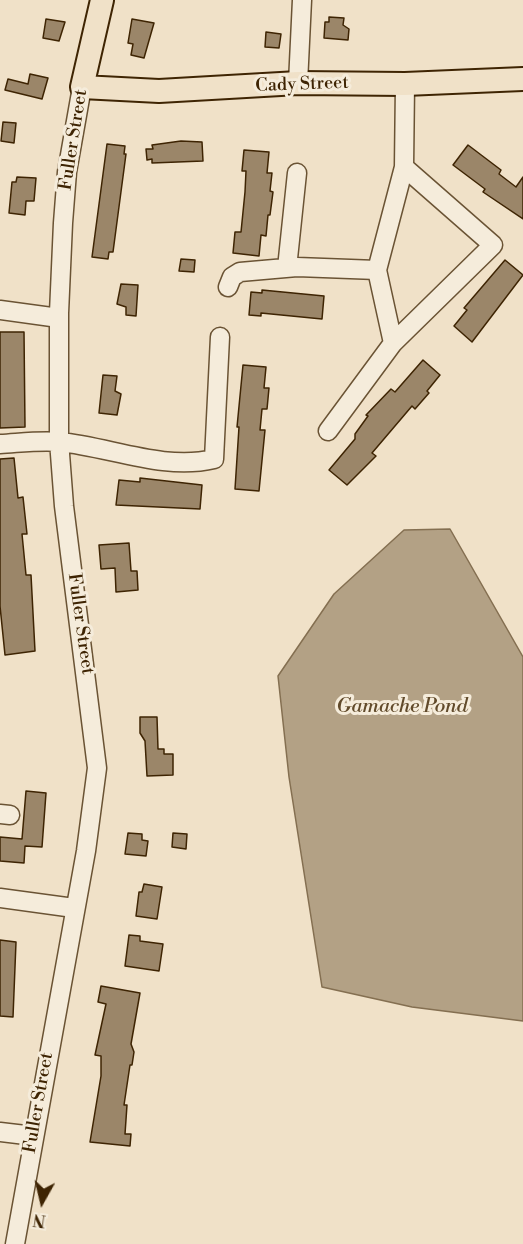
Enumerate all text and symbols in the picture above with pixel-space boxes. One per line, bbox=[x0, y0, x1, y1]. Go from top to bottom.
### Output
street label: Cady Street bbox=[255, 73, 349, 97]
street label: Fuller Street bbox=[55, 88, 93, 192]
street label: Fuller Street bbox=[62, 572, 98, 676]
water label: Gamache Pond bbox=[336, 695, 468, 719]
street label: Fuller Street bbox=[20, 1051, 58, 1155]
north arrow bbox=[12, 1172, 72, 1232]
text: N bbox=[32, 1209, 47, 1231]

